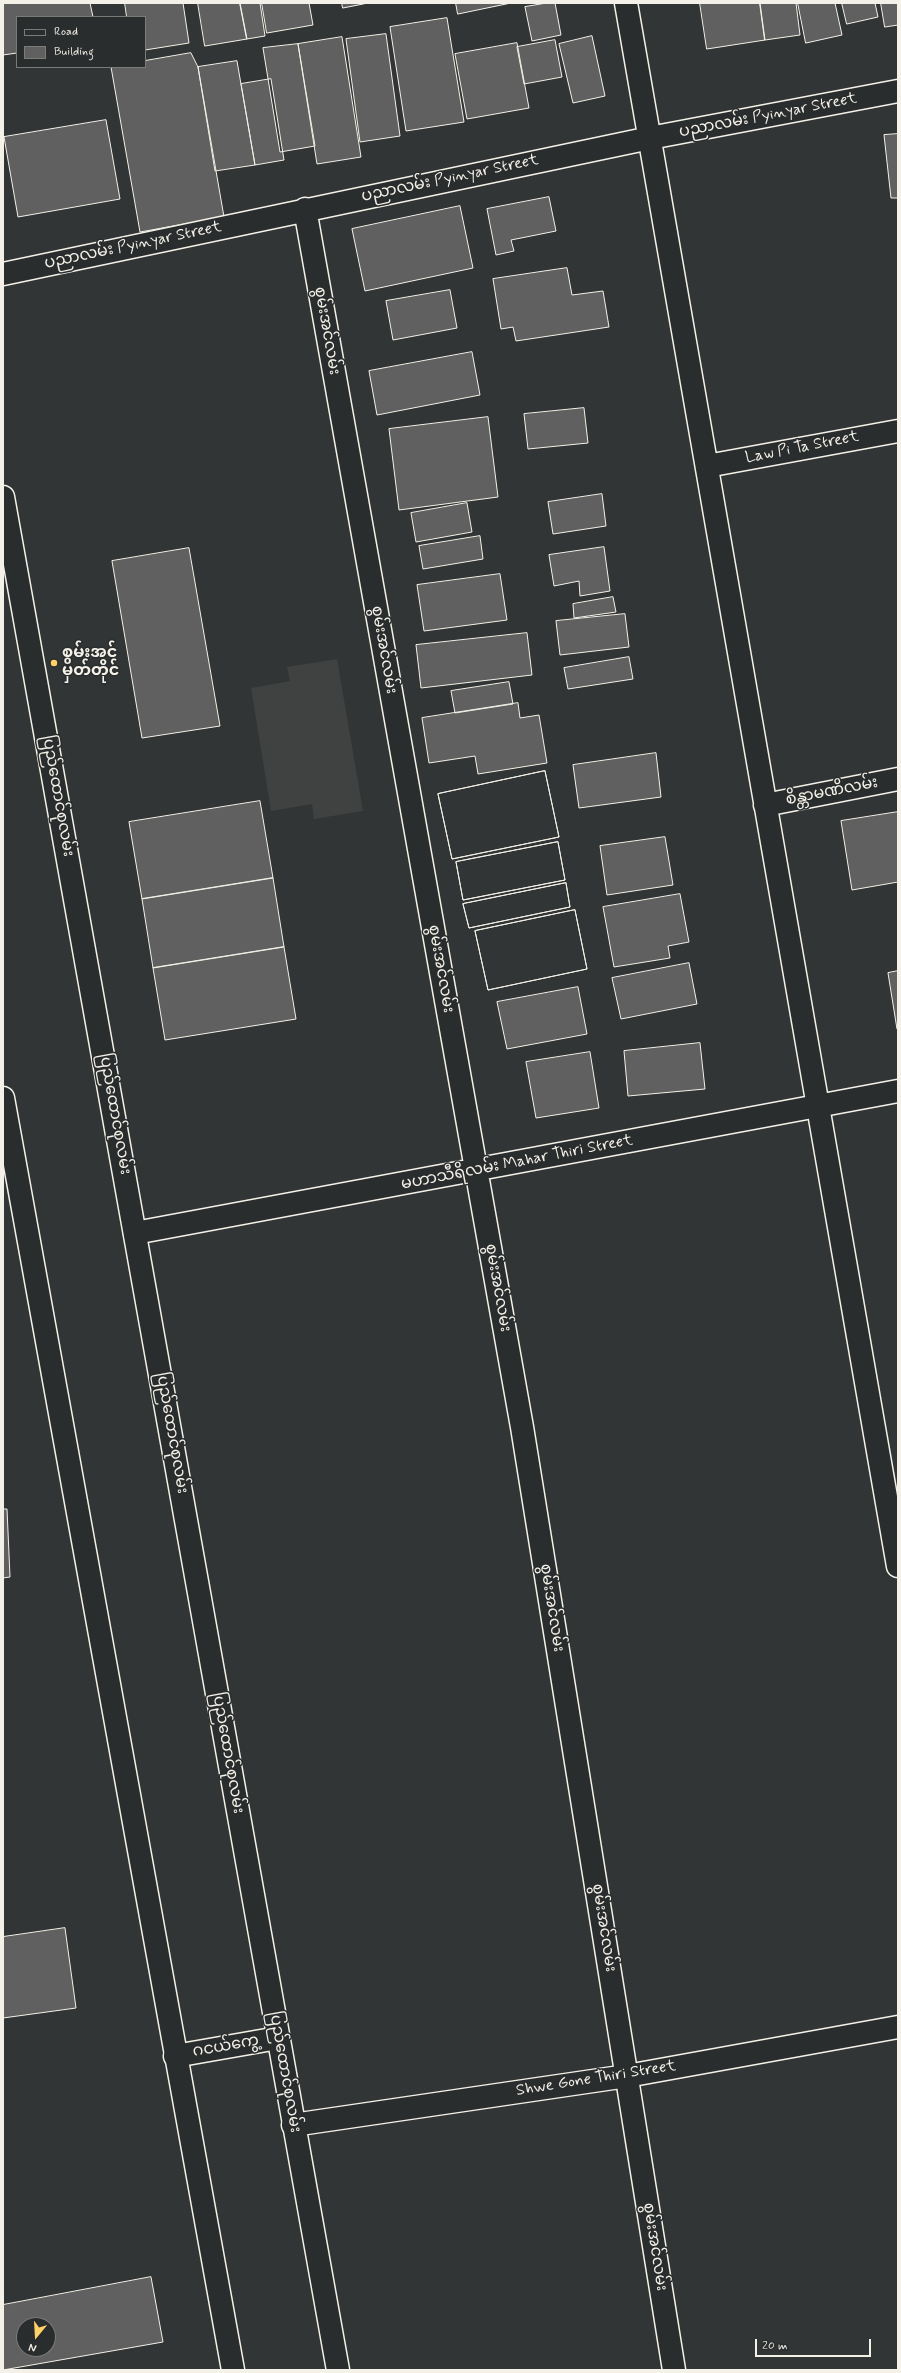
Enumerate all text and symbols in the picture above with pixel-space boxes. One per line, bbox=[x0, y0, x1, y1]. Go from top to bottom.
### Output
legend bbox=[16, 16, 146, 68]
text: Road bbox=[54, 24, 78, 40]
text: Building bbox=[54, 44, 94, 60]
street label: ပညာလမ်း Pyinyar Street bbox=[678, 89, 858, 143]
street label: ပညာလမ်း Pyinyar Street bbox=[360, 151, 540, 207]
street label: ပညာလမ်း Pyinyar Street bbox=[43, 218, 223, 274]
street label: စွမ်းအင်လမ်း bbox=[309, 286, 343, 376]
street label: Law Pi Ta Street bbox=[744, 428, 860, 468]
street label: စွမ်းအင်လမ်း bbox=[366, 605, 400, 695]
place label: စွမ်းအင် မှတ်တိုင် bbox=[62, 644, 119, 682]
marker: စွမ်းအင် မှတ်တိုင် bbox=[49, 658, 59, 668]
street label: ပြည်ထောင်စုလမ်း bbox=[37, 734, 77, 858]
street label: စိန္တာမဏိလမ်း bbox=[784, 774, 880, 810]
street label: စွမ်းအင်လမ်း bbox=[423, 924, 457, 1014]
street label: ပြည်ထောင်စုလမ်း bbox=[94, 1052, 134, 1176]
street label: မဟာသီရိလမ်း Mahar Thiri Street bbox=[400, 1131, 634, 1195]
street label: စွမ်းအင်လမ်း bbox=[480, 1243, 514, 1333]
street label: ပြည်ထောင်စုလမ်း bbox=[151, 1371, 191, 1495]
street label: စွမ်းအင်လမ်း bbox=[535, 1563, 567, 1653]
street label: ပြည်ထောင်စုလမ်း bbox=[207, 1691, 247, 1815]
street label: စွမ်းအင်လမ်း bbox=[587, 1883, 619, 1973]
street label: ပြည်ထောင်စုလမ်း bbox=[264, 2010, 304, 2134]
street label: ဂငယ်ကွေ့ bbox=[191, 2032, 261, 2062]
street label: Shwe Gone Thiri Street bbox=[515, 2057, 677, 2101]
street label: စွမ်းအင်လမ်း bbox=[638, 2202, 670, 2292]
north arrow bbox=[16, 2317, 56, 2357]
scale bar bbox=[757, 2331, 873, 2357]
text: 20 m bbox=[762, 2338, 788, 2354]
text: N bbox=[27, 2340, 38, 2355]

